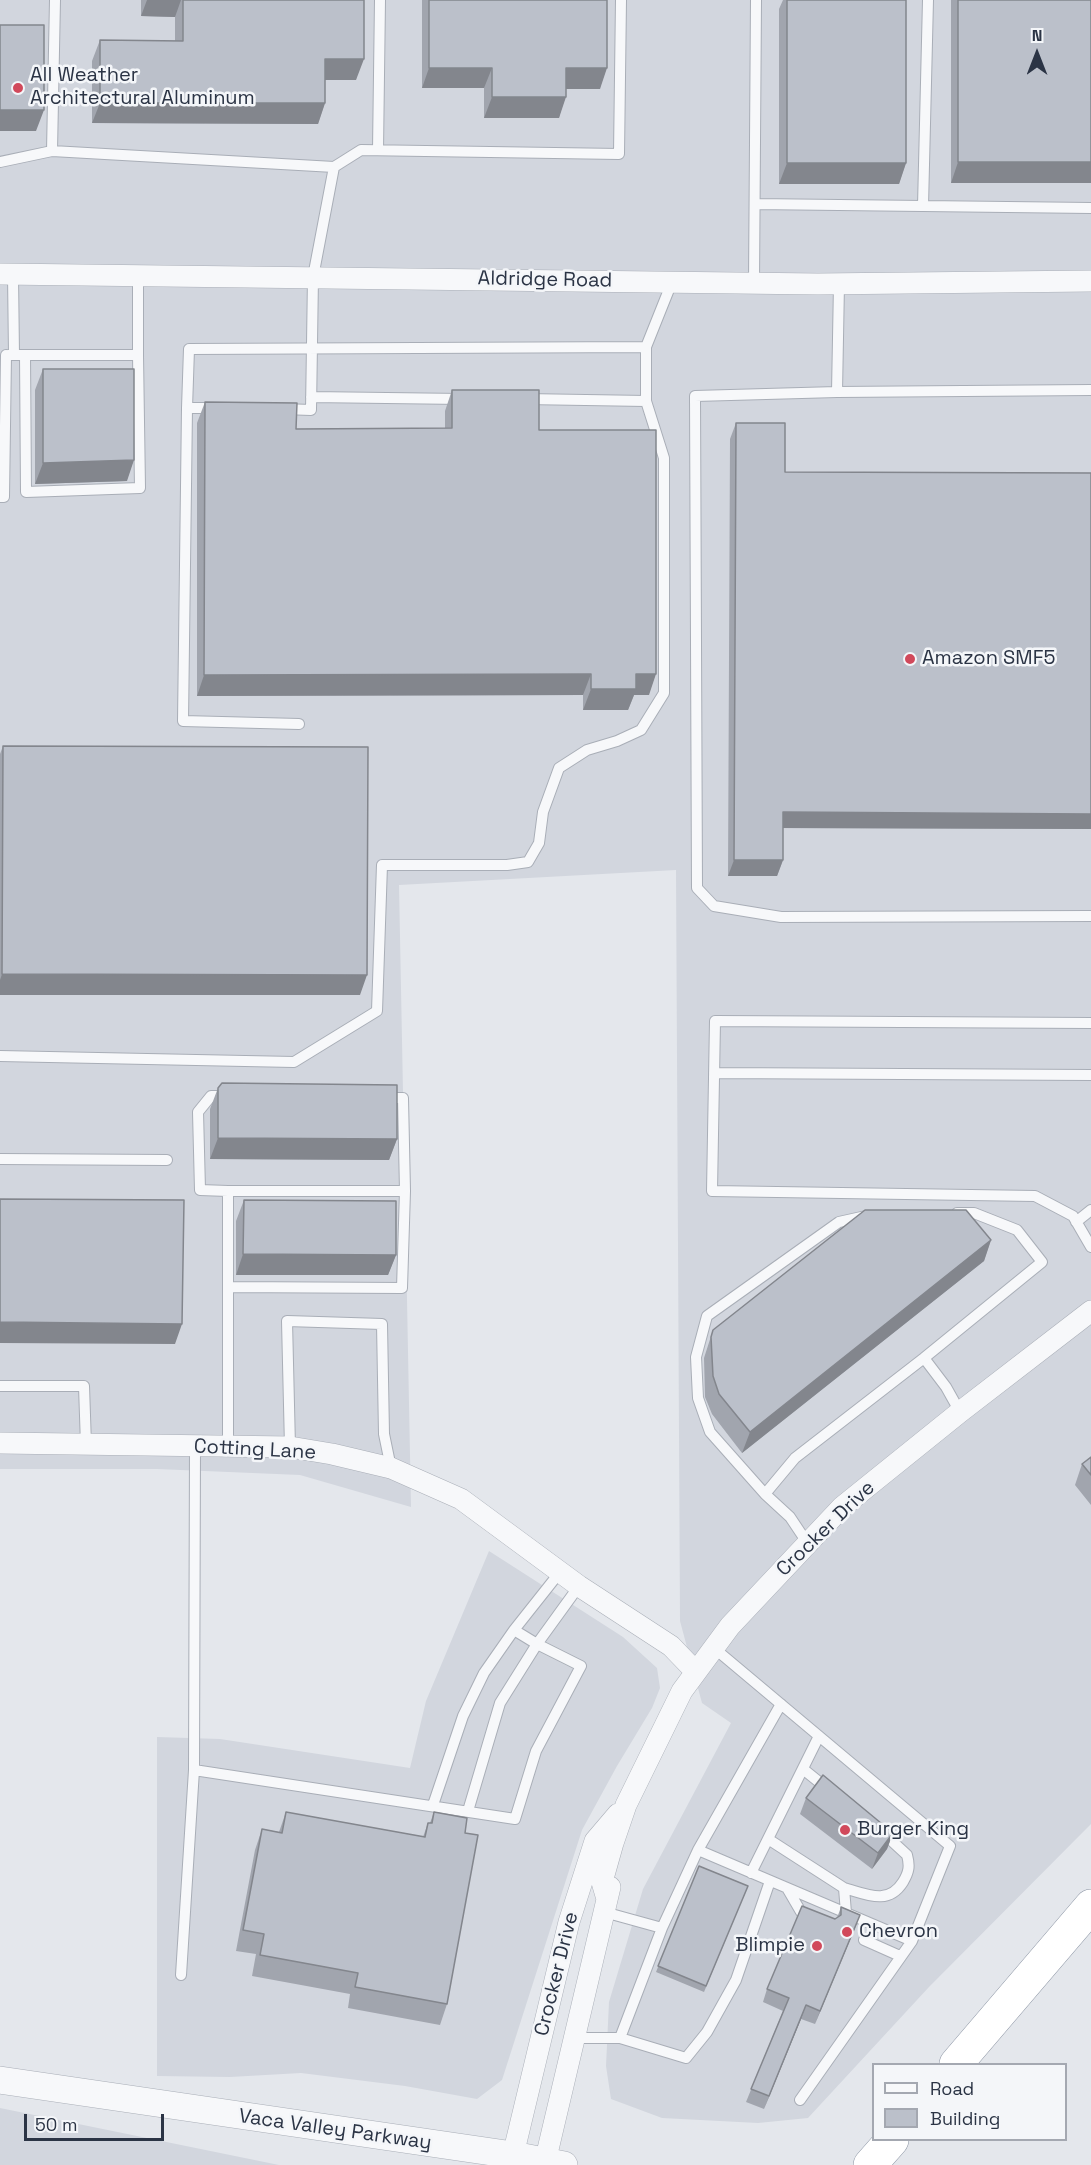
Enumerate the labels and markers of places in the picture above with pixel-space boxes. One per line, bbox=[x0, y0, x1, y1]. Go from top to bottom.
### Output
place label: All Weather Architectural Aluminum bbox=[30, 64, 255, 111]
marker: All Weather Architectural Aluminum bbox=[11, 81, 25, 95]
place label: Amazon SMF5 bbox=[922, 647, 1055, 671]
marker: Amazon SMF5 bbox=[903, 652, 917, 666]
place label: Burger King bbox=[857, 1818, 969, 1842]
marker: Burger King bbox=[838, 1823, 852, 1837]
place label: Chevron bbox=[859, 1920, 938, 1944]
marker: Chevron bbox=[840, 1925, 854, 1939]
place label: Blimpie bbox=[735, 1934, 805, 1958]
marker: Blimpie bbox=[810, 1939, 824, 1953]

